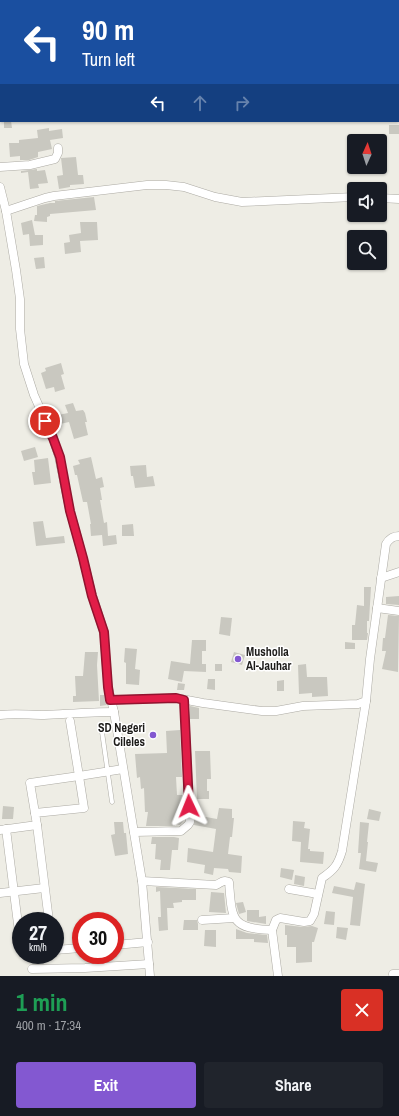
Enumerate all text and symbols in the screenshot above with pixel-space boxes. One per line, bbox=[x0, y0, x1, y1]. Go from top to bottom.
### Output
text: 90 m bbox=[82, 11, 134, 49]
icon: left bbox=[16, 16, 68, 68]
text: Turn left bbox=[82, 47, 135, 72]
icon: left bbox=[147, 92, 169, 114]
icon: ahead bbox=[189, 92, 211, 114]
icon: right bbox=[231, 92, 253, 114]
north arrow bbox=[347, 134, 387, 174]
map controls bbox=[347, 134, 387, 270]
button: sound bbox=[347, 182, 387, 222]
button: search bbox=[347, 230, 387, 270]
pin bbox=[28, 404, 62, 438]
icon: arrive bbox=[34, 410, 56, 432]
place label: Musholla Al-Jauhar bbox=[246, 644, 292, 674]
marker: Musholla Al-Jauhar bbox=[233, 654, 243, 664]
place label: SD Negeri Cileles bbox=[98, 720, 146, 750]
marker: SD Negeri Cileles bbox=[148, 730, 158, 740]
position arrow bbox=[168, 785, 210, 827]
speed limit sign: 30 bbox=[72, 912, 124, 964]
text: 27 bbox=[29, 919, 47, 946]
text: km/h bbox=[29, 941, 47, 954]
text: 1 min bbox=[16, 986, 67, 1018]
button: close bbox=[341, 989, 383, 1031]
text: 400 m · 17:34 bbox=[16, 1017, 81, 1034]
button: Exit bbox=[16, 1062, 196, 1108]
button: Share bbox=[204, 1062, 383, 1108]

